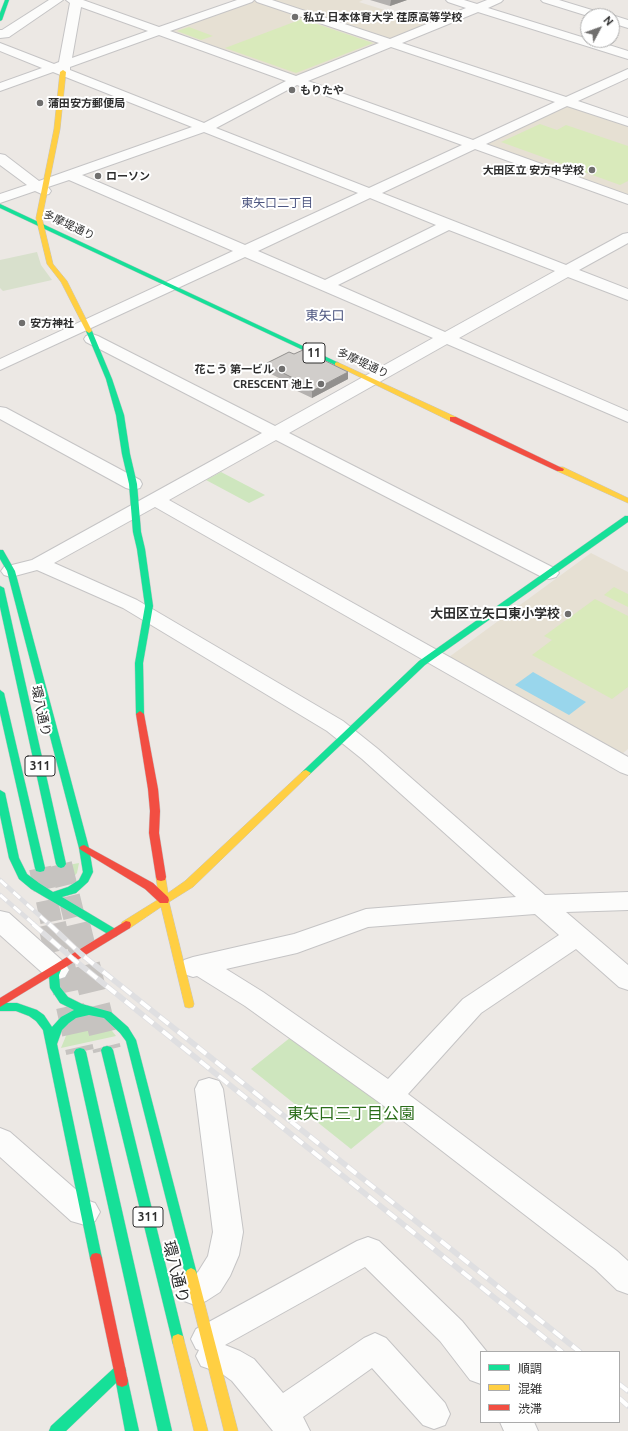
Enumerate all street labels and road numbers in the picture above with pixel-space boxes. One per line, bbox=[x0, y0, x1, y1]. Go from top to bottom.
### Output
street label: 多摩堤通り bbox=[41, 207, 97, 243]
road number: 11 bbox=[303, 343, 325, 363]
street label: 多摩堤通り bbox=[335, 345, 391, 381]
street label: 環八通り bbox=[28, 684, 54, 738]
road number: 311 bbox=[25, 756, 55, 776]
road number: 311 bbox=[133, 1207, 163, 1227]
street label: 環八通り bbox=[159, 1239, 193, 1305]

